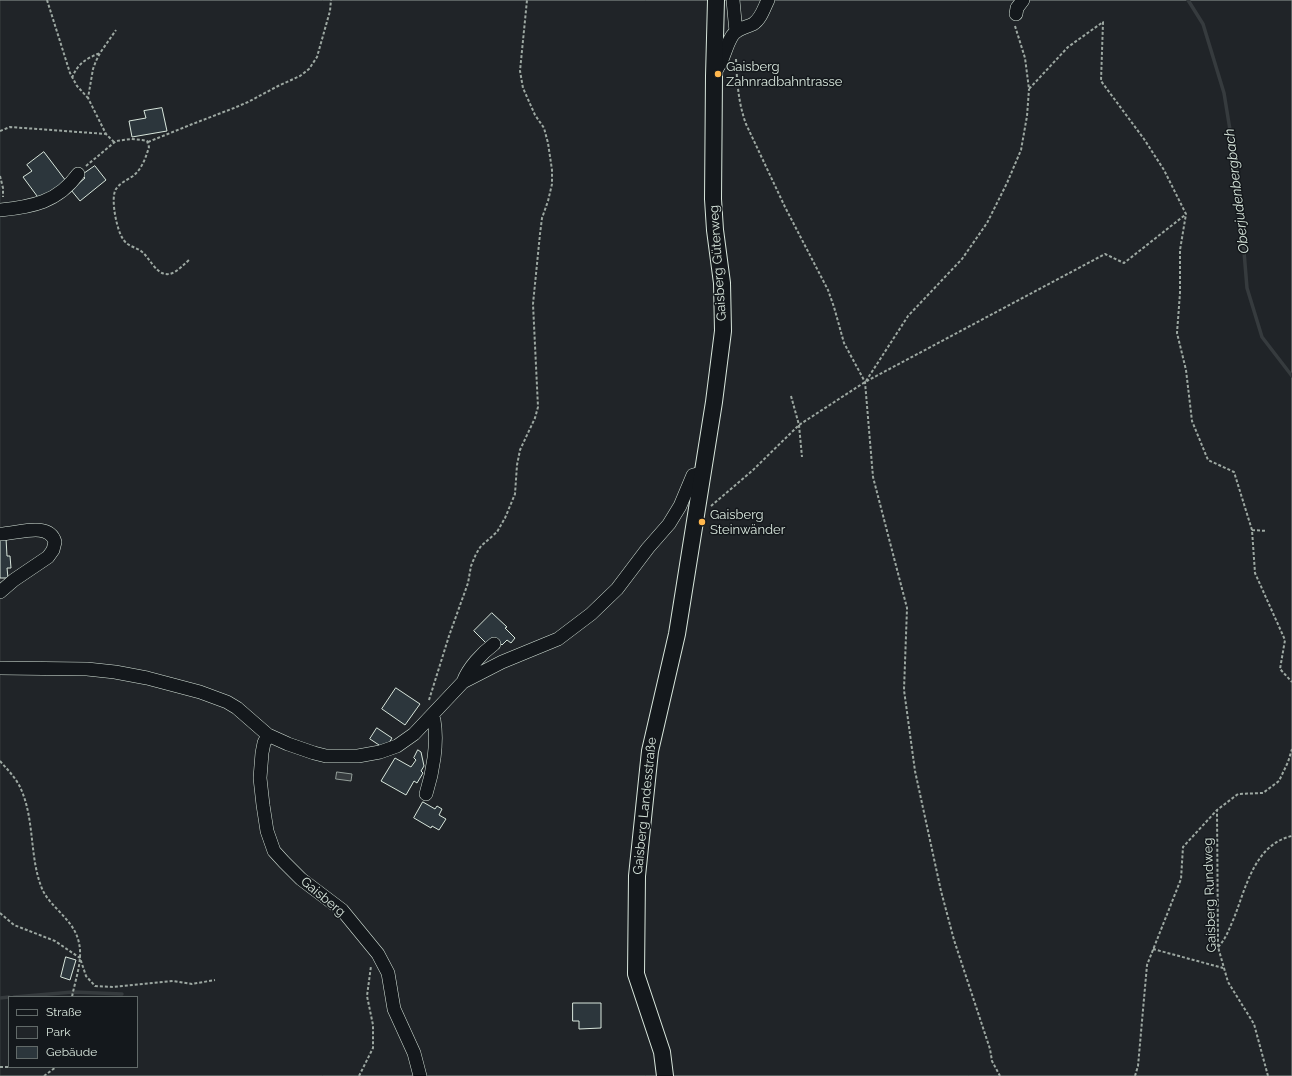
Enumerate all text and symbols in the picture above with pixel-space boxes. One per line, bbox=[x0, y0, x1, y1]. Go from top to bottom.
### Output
place label: Gaisberg Zahnradbahntrasse bbox=[726, 59, 842, 90]
marker: Gaisberg Zahnradbahntrasse bbox=[713, 69, 723, 79]
water label: Oberjudenbergbach bbox=[1221, 127, 1253, 255]
street label: Gaisberg Güterweg bbox=[706, 204, 730, 322]
place label: Gaisberg Steinwänder bbox=[710, 507, 785, 538]
marker: Gaisberg Steinwänder bbox=[697, 517, 707, 527]
street label: Gaisberg Landesstraße bbox=[630, 736, 660, 876]
street label: Gaisberg Rundweg bbox=[1200, 837, 1220, 953]
street label: Gaisberg bbox=[297, 874, 349, 920]
legend bbox=[8, 996, 138, 1068]
text: Straße bbox=[46, 1005, 82, 1019]
text: Park bbox=[46, 1025, 71, 1039]
text: Gebäude bbox=[46, 1045, 97, 1059]

